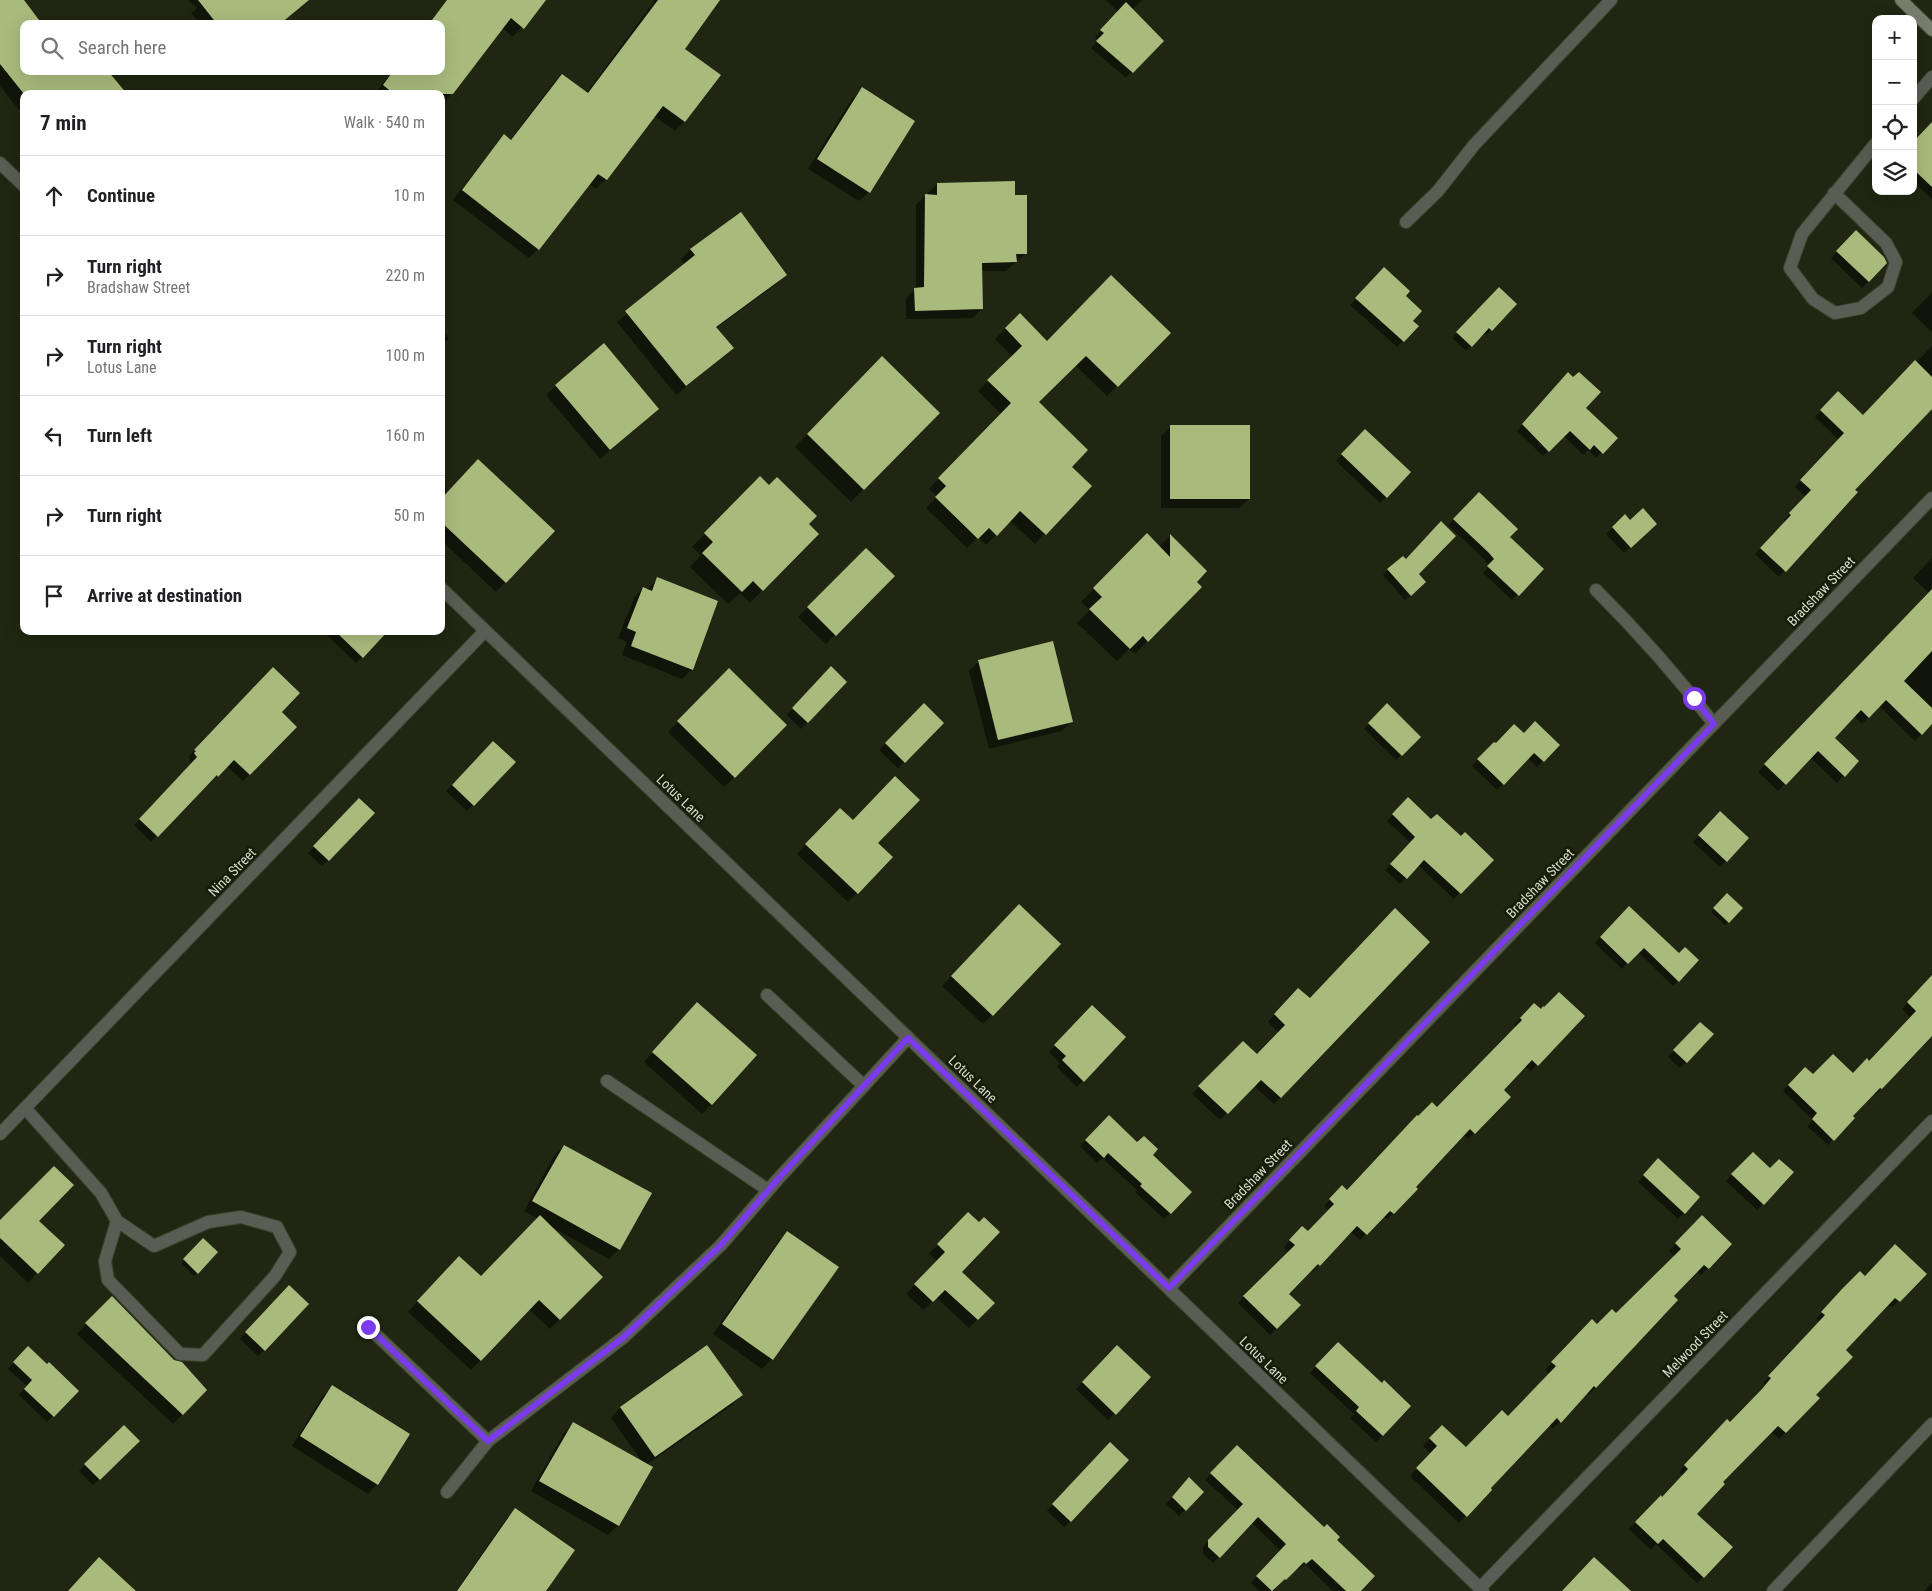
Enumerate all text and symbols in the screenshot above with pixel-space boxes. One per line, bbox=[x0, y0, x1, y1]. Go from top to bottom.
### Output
map controls bbox=[1872, 15, 1917, 195]
button: + bbox=[1872, 15, 1917, 60]
search box bbox=[20, 20, 445, 75]
icon: search bbox=[38, 34, 66, 62]
text: Search here bbox=[78, 36, 166, 59]
button: − bbox=[1872, 60, 1917, 105]
button: locate bbox=[1872, 105, 1917, 150]
text: 7 min bbox=[40, 111, 87, 135]
text: Walk · 540 m bbox=[344, 113, 425, 132]
button: layers bbox=[1872, 150, 1917, 195]
icon: ahead bbox=[40, 182, 68, 210]
text: Continue bbox=[87, 184, 155, 207]
text: 10 m bbox=[393, 186, 425, 205]
text: Turn right bbox=[87, 255, 162, 278]
icon: right bbox=[40, 262, 68, 290]
text: 220 m bbox=[386, 266, 425, 285]
text: Bradshaw Street bbox=[87, 278, 190, 297]
text: Turn right bbox=[87, 335, 162, 358]
icon: right bbox=[40, 342, 68, 370]
text: 100 m bbox=[386, 346, 425, 365]
text: Lotus Lane bbox=[87, 358, 157, 377]
icon: left bbox=[40, 422, 68, 450]
text: Turn left bbox=[87, 424, 152, 447]
text: 160 m bbox=[386, 426, 425, 445]
icon: right bbox=[40, 502, 68, 530]
text: Turn right bbox=[87, 504, 162, 527]
text: 50 m bbox=[393, 506, 425, 525]
street label: Bradshaw Street bbox=[1784, 553, 1858, 629]
icon: arrive bbox=[40, 582, 68, 610]
text: Arrive at destination bbox=[87, 584, 242, 607]
route start bbox=[1683, 687, 1706, 710]
street label: Lotus Lane bbox=[654, 771, 709, 825]
street label: Nina Street bbox=[205, 844, 259, 900]
street label: Bradshaw Street bbox=[1503, 845, 1577, 921]
street label: Lotus Lane bbox=[946, 1052, 1001, 1106]
street label: Bradshaw Street bbox=[1221, 1136, 1295, 1212]
street label: Melwood Street bbox=[1659, 1307, 1731, 1381]
route end bbox=[357, 1316, 380, 1339]
street label: Lotus Lane bbox=[1237, 1333, 1292, 1387]

